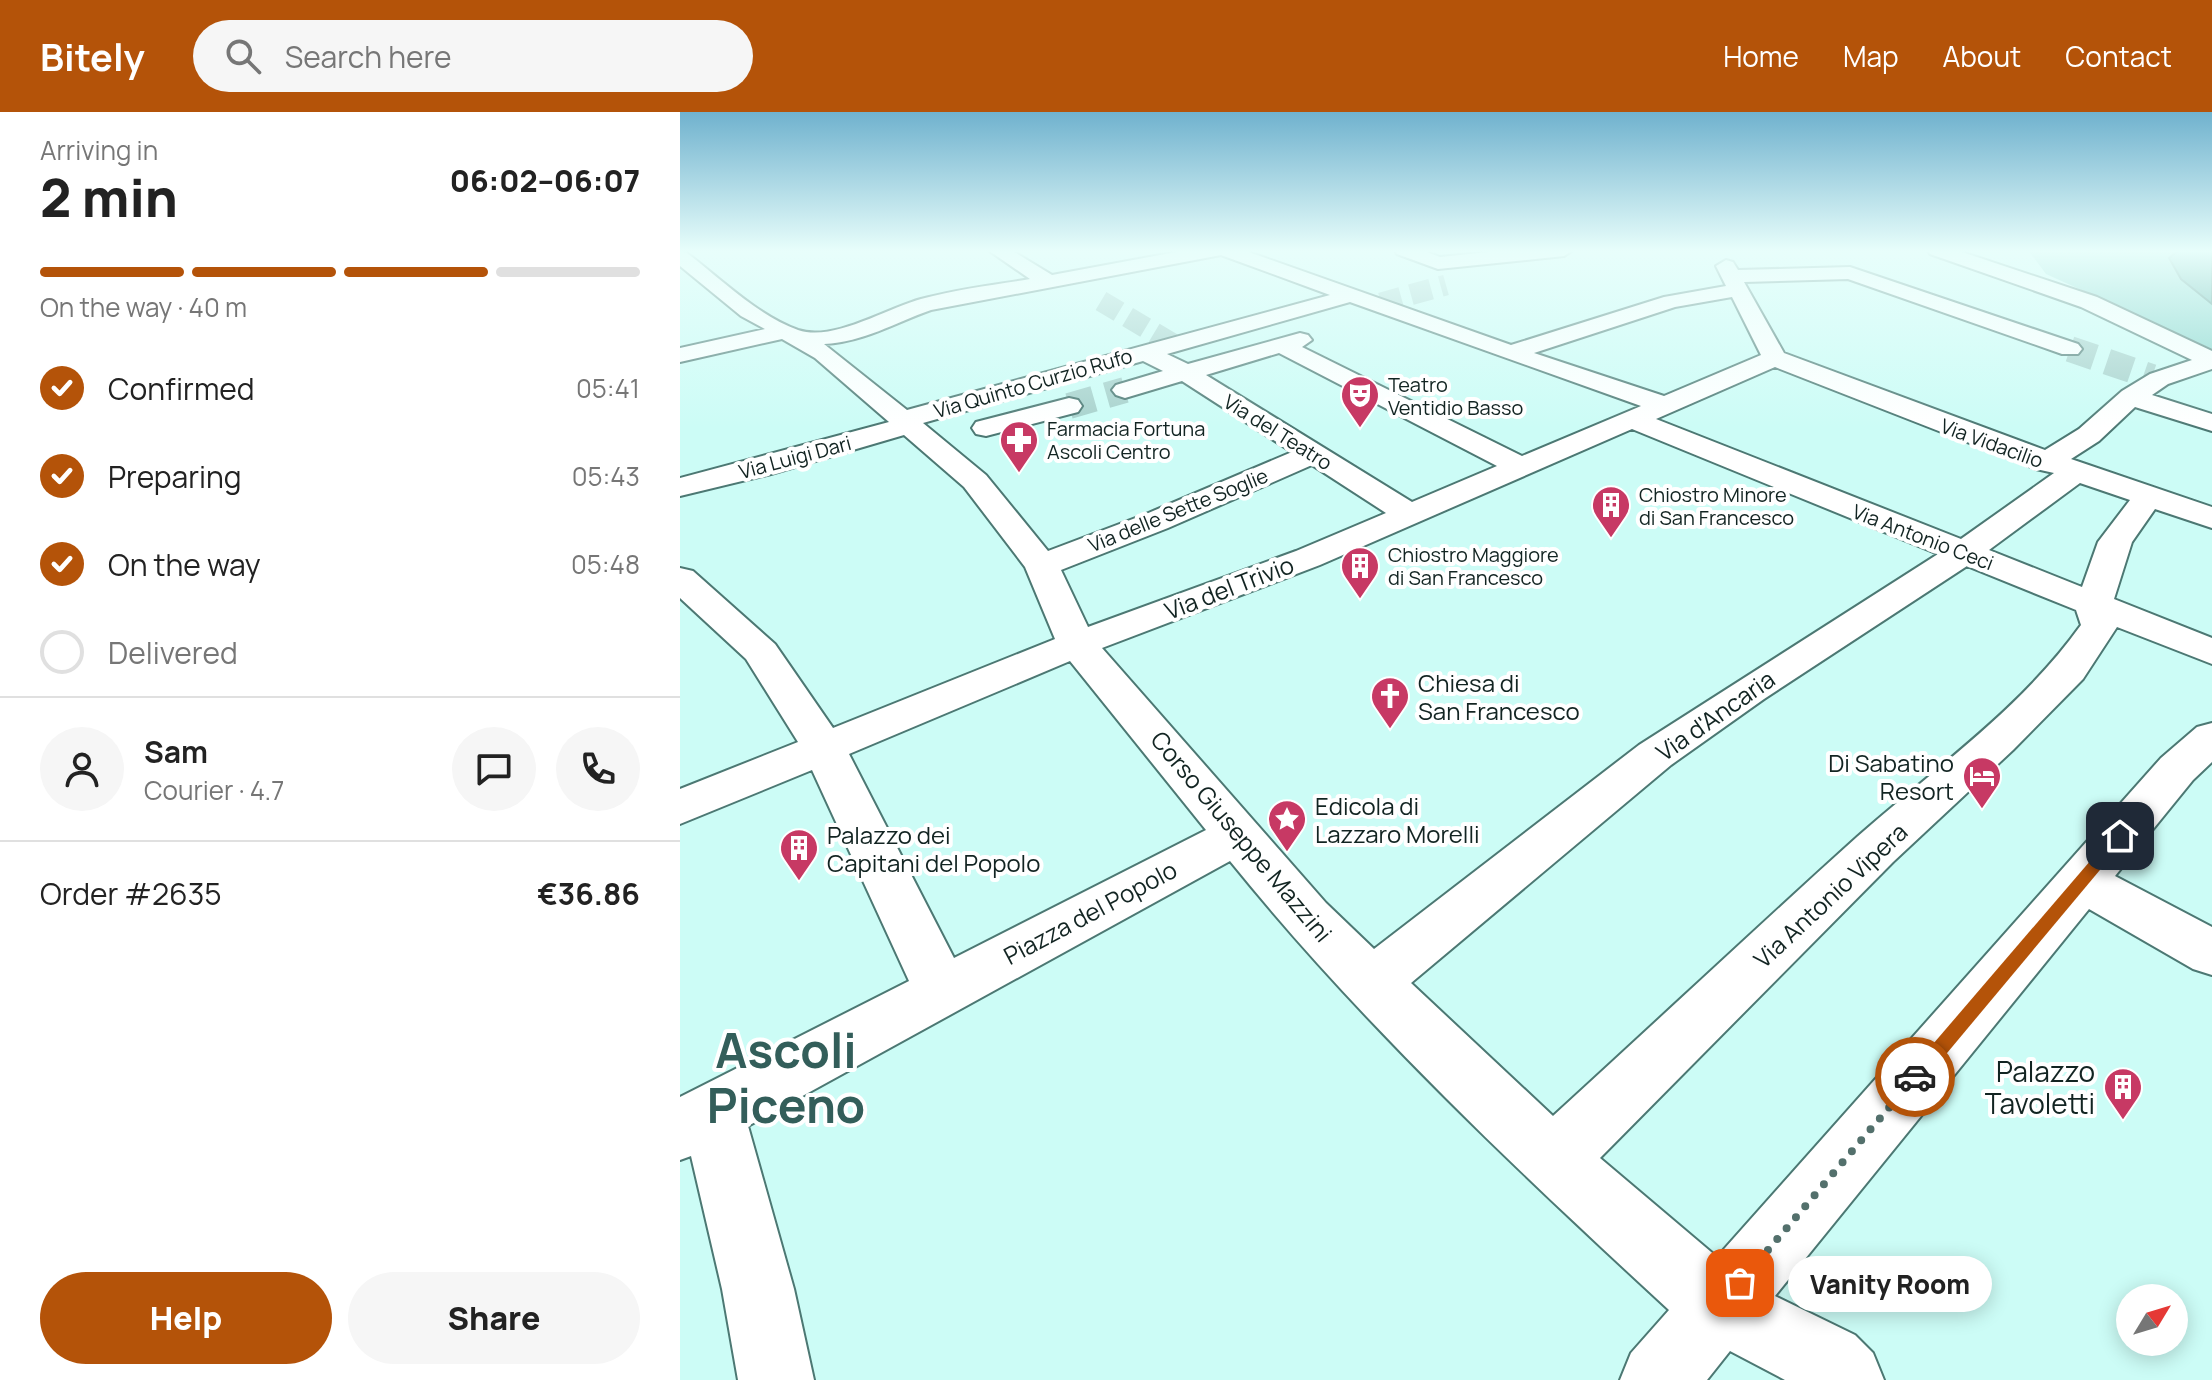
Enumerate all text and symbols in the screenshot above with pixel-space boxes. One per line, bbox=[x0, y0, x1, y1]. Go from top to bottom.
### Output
search box bbox=[193, 20, 753, 92]
text: Bitely bbox=[40, 30, 145, 82]
icon: search bbox=[221, 34, 265, 78]
text: Search here bbox=[285, 36, 452, 77]
text: Home bbox=[1723, 37, 1799, 75]
text: Map bbox=[1843, 37, 1899, 75]
text: About bbox=[1943, 37, 2021, 75]
text: Contact bbox=[2065, 37, 2172, 75]
text: Arriving in bbox=[40, 132, 158, 168]
text: 06:02–06:07 bbox=[450, 160, 640, 201]
text: 2 min bbox=[40, 162, 178, 233]
text: On the way · 40 m bbox=[40, 289, 247, 325]
street label: Via Quinto Curzio Rufo bbox=[931, 342, 1136, 424]
icon: check bbox=[40, 366, 84, 410]
text: Confirmed bbox=[108, 368, 255, 409]
text: 05:41 bbox=[576, 370, 640, 406]
place label: Teatro Ventidio Basso bbox=[1388, 371, 1524, 421]
theatre icon: Teatro Ventidio Basso bbox=[1339, 374, 1381, 429]
street label: Via del Teatro bbox=[1218, 388, 1338, 476]
street label: Via Vidacilio bbox=[1937, 412, 2047, 474]
place label: Farmacia Fortuna Ascoli Centro bbox=[1047, 415, 1205, 465]
pharmacy icon: Farmacia Fortuna Ascoli Centro bbox=[998, 419, 1040, 474]
street label: Via Luigi Dari bbox=[736, 429, 854, 485]
icon: check bbox=[40, 454, 84, 498]
text: Preparing bbox=[108, 456, 242, 497]
text: 05:43 bbox=[572, 458, 640, 494]
street label: Via delle Sette Soglie bbox=[1084, 462, 1272, 558]
place label: Chiostro Minore di San Francesco bbox=[1639, 481, 1794, 531]
building icon: Chiostro Minore di San Francesco bbox=[1590, 484, 1632, 539]
street label: Via Antonio Ceci bbox=[1848, 498, 1998, 576]
place label: Chiostro Maggiore di San Francesco bbox=[1388, 541, 1559, 591]
icon: check bbox=[40, 542, 84, 586]
text: On the way bbox=[108, 544, 261, 585]
building icon: Chiostro Maggiore di San Francesco bbox=[1339, 545, 1381, 600]
text: 05:48 bbox=[571, 546, 640, 582]
street label: Via del Trivio bbox=[1160, 547, 1298, 627]
text: Delivered bbox=[108, 632, 238, 673]
street label: Via d'Ancaria bbox=[1649, 662, 1781, 768]
place label: Chiesa di San Francesco bbox=[1418, 666, 1580, 727]
church icon: Chiesa di San Francesco bbox=[1369, 675, 1411, 730]
street label: Corso Giuseppe Mazzini bbox=[1144, 724, 1340, 948]
button: person bbox=[40, 727, 124, 811]
button: chat bbox=[452, 727, 536, 811]
button: phone bbox=[556, 727, 640, 811]
text: Sam bbox=[144, 731, 208, 772]
place label: Di Sabatino Resort bbox=[1828, 746, 1954, 807]
hotel icon: Di Sabatino Resort bbox=[1961, 755, 2003, 810]
text: Courier · 4.7 bbox=[144, 772, 284, 808]
place label: Edicola di Lazzaro Morelli bbox=[1315, 789, 1480, 850]
place icon: Edicola di Lazzaro Morelli bbox=[1266, 798, 1308, 853]
pin bbox=[2086, 802, 2154, 870]
icon: home bbox=[2098, 814, 2142, 858]
street label: Via Antonio Vipera bbox=[1746, 815, 1914, 975]
place label: Palazzo dei Capitani del Popolo bbox=[827, 818, 1040, 879]
building icon: Palazzo dei Capitani del Popolo bbox=[778, 827, 820, 882]
street label: Piazza del Popolo bbox=[998, 852, 1182, 972]
text: Order #2635 bbox=[40, 873, 222, 914]
text: €36.86 bbox=[537, 873, 640, 914]
district label: Ascoli Piceno bbox=[707, 1017, 865, 1137]
courier bbox=[1875, 1037, 1955, 1117]
place label: Palazzo Tavoletti bbox=[1985, 1052, 2095, 1122]
icon: car bbox=[1893, 1055, 1937, 1099]
building icon: Palazzo Tavoletti bbox=[2102, 1066, 2144, 1121]
pin bbox=[1706, 1249, 1774, 1317]
callout: Vanity Room bbox=[1788, 1255, 1992, 1311]
icon: bag bbox=[1718, 1261, 1762, 1305]
text: Vanity Room bbox=[1810, 1266, 1970, 1302]
button: Help bbox=[40, 1272, 332, 1364]
button: Share bbox=[348, 1272, 640, 1364]
north arrow bbox=[2116, 1284, 2188, 1356]
map controls bbox=[2116, 1284, 2188, 1356]

